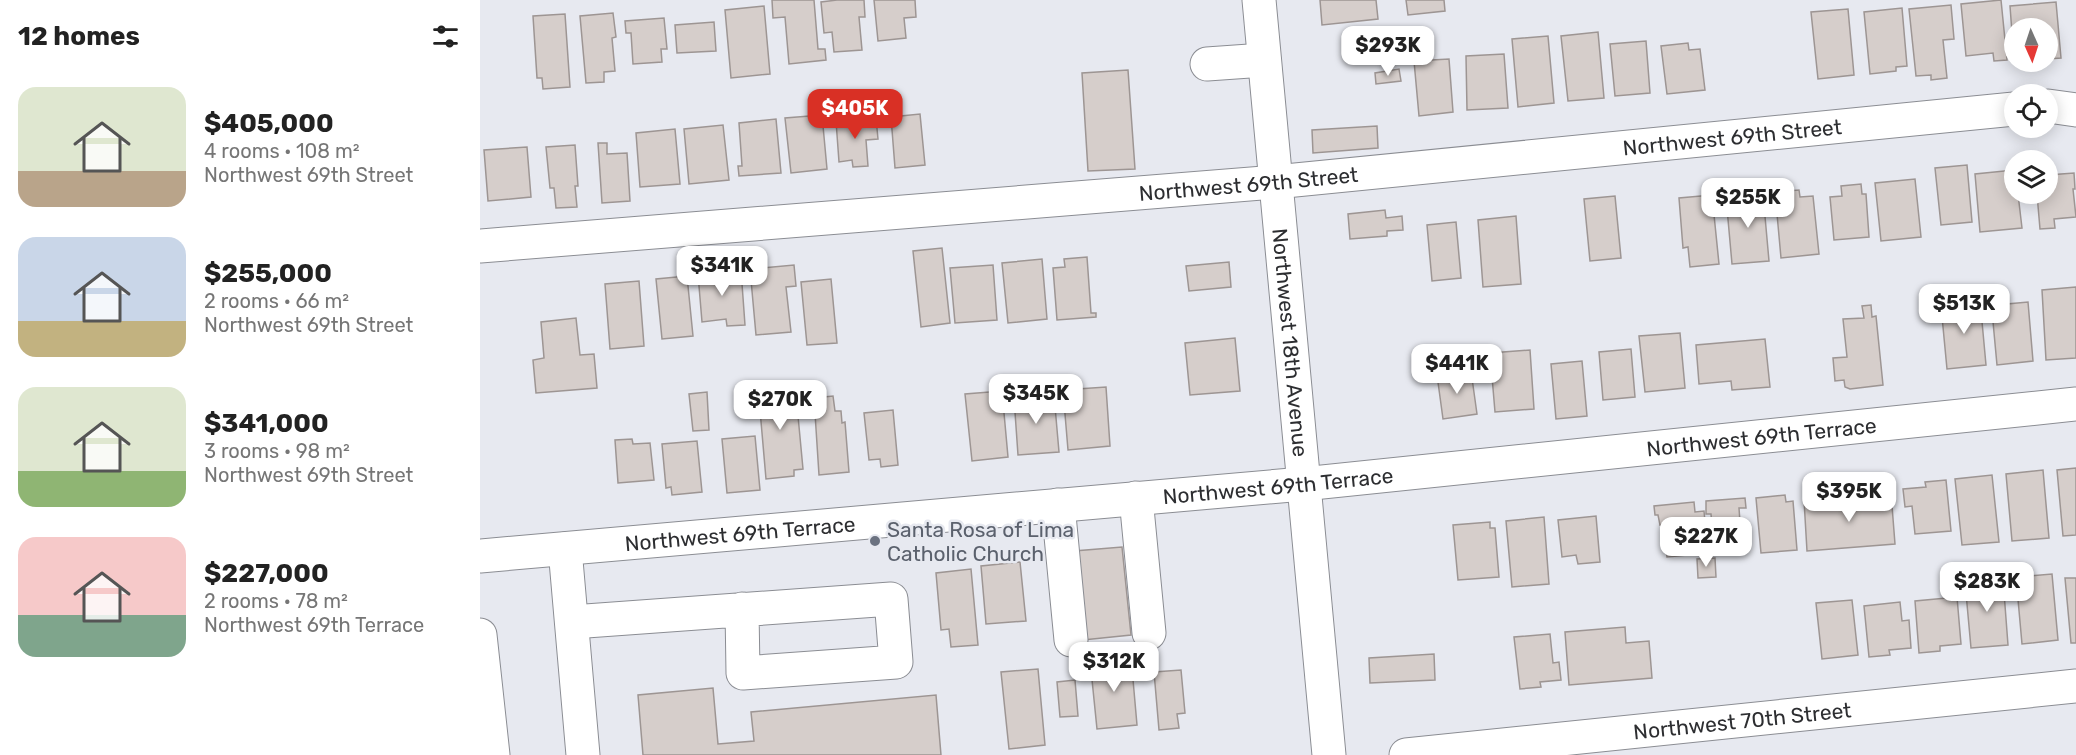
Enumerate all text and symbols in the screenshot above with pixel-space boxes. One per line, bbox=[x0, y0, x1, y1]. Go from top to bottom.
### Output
north arrow bbox=[2004, 18, 2058, 72]
map controls bbox=[2004, 18, 2058, 204]
icon: filters bbox=[429, 20, 462, 53]
text: 12 homes bbox=[18, 21, 140, 52]
pin: $293K bbox=[1346, 26, 1430, 77]
text: $293K bbox=[1355, 33, 1421, 57]
button: locate bbox=[2004, 84, 2058, 138]
pin: $405K bbox=[813, 89, 897, 140]
text: $405K bbox=[822, 96, 888, 120]
text: $405,000 bbox=[204, 108, 334, 139]
icon: home bbox=[66, 111, 138, 183]
street label: Northwest 69th Street bbox=[1622, 114, 1843, 160]
text: 4 rooms · 108 m² bbox=[204, 139, 360, 163]
button: layers bbox=[2004, 150, 2058, 204]
street label: Northwest 69th Street bbox=[1138, 161, 1359, 205]
text: Northwest 69th Street bbox=[204, 163, 413, 187]
pin: $255K bbox=[1706, 178, 1790, 229]
text: $255K bbox=[1715, 185, 1781, 209]
street label: Northwest 18th Avenue bbox=[1268, 227, 1314, 458]
pin: $341K bbox=[680, 246, 764, 297]
text: $341K bbox=[691, 253, 753, 277]
text: $255,000 bbox=[204, 258, 332, 289]
icon: home bbox=[66, 261, 138, 333]
pin: $513K bbox=[1922, 284, 2006, 335]
text: 2 rooms · 66 m² bbox=[204, 289, 349, 313]
text: $513K bbox=[1933, 291, 1995, 315]
text: Northwest 69th Street bbox=[204, 313, 413, 337]
pin: $441K bbox=[1415, 344, 1499, 395]
text: $441K bbox=[1425, 351, 1489, 375]
pin: $345K bbox=[994, 374, 1078, 425]
pin: $270K bbox=[738, 380, 822, 431]
text: $345K bbox=[1003, 381, 1069, 405]
text: $270K bbox=[748, 387, 812, 411]
text: $341,000 bbox=[204, 408, 329, 439]
icon: home bbox=[66, 411, 138, 483]
street label: Northwest 69th Terrace bbox=[1645, 412, 1878, 461]
text: 3 rooms · 98 m² bbox=[204, 439, 350, 463]
street label: Northwest 69th Terrace bbox=[1162, 462, 1394, 509]
text: Northwest 69th Street bbox=[204, 463, 413, 487]
pin: $395K bbox=[1807, 472, 1891, 523]
text: $395K bbox=[1816, 479, 1882, 503]
street label: Northwest 69th Terrace bbox=[624, 511, 856, 556]
place label: Santa Rosa of Lima Catholic Church bbox=[887, 517, 1074, 566]
pin: $227K bbox=[1664, 517, 1748, 568]
text: $227K bbox=[1674, 524, 1738, 548]
marker: Santa Rosa of Lima Catholic Church bbox=[868, 534, 882, 548]
text: $227,000 bbox=[204, 558, 329, 589]
icon: home bbox=[66, 561, 138, 633]
pin: $283K bbox=[1945, 562, 2029, 613]
text: $283K bbox=[1954, 569, 2020, 593]
text: 2 rooms · 78 m² bbox=[204, 589, 348, 613]
text: Northwest 69th Terrace bbox=[204, 613, 424, 637]
pin: $312K bbox=[1072, 642, 1156, 693]
text: $312K bbox=[1083, 649, 1145, 673]
street label: Northwest 70th Street bbox=[1632, 697, 1852, 744]

